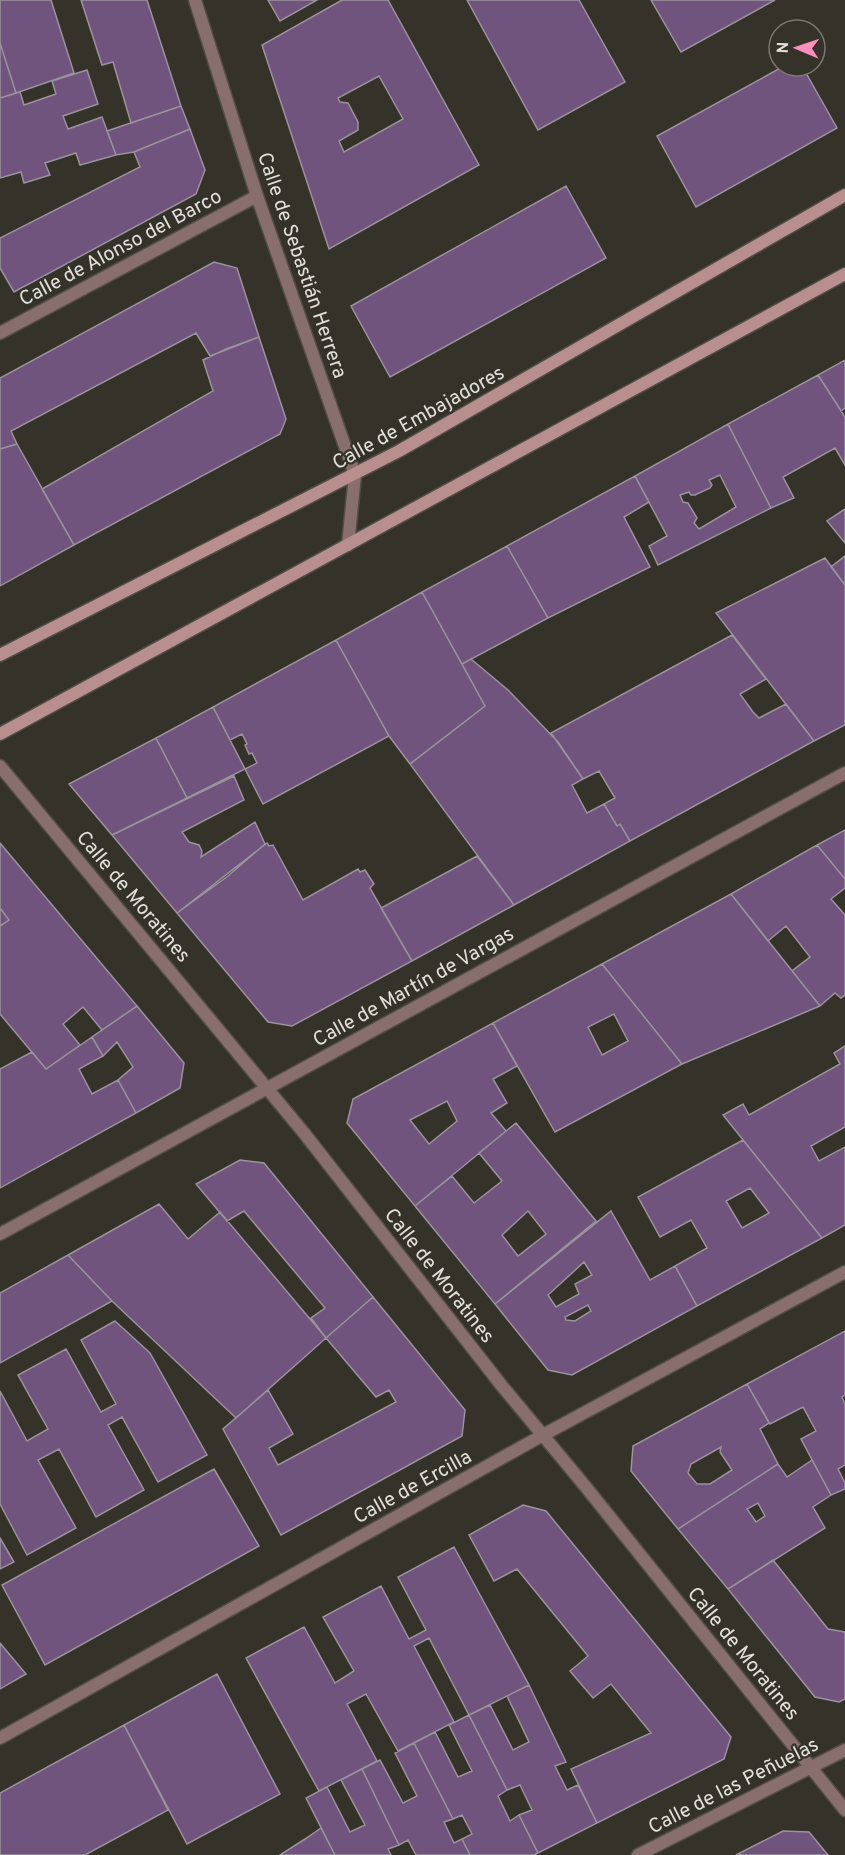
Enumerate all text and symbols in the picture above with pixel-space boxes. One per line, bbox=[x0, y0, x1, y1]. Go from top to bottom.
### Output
north arrow bbox=[767, 18, 827, 78]
text: N bbox=[774, 41, 794, 54]
street label: Calle de Sebastián Herrera bbox=[250, 149, 352, 382]
street label: Calle de Alonso del Barco bbox=[15, 184, 227, 313]
street label: Calle de Embajadores bbox=[328, 361, 510, 477]
street label: Calle de Moratines bbox=[70, 826, 195, 969]
street label: Calle de Martín de Vargas bbox=[309, 922, 519, 1054]
street label: Calle de Moratines bbox=[378, 1203, 499, 1349]
street label: Calle de Ercilla bbox=[349, 1445, 477, 1531]
street label: Calle de Moratines bbox=[681, 1582, 804, 1726]
street label: Calle de las Peñuelas bbox=[644, 1733, 823, 1841]

